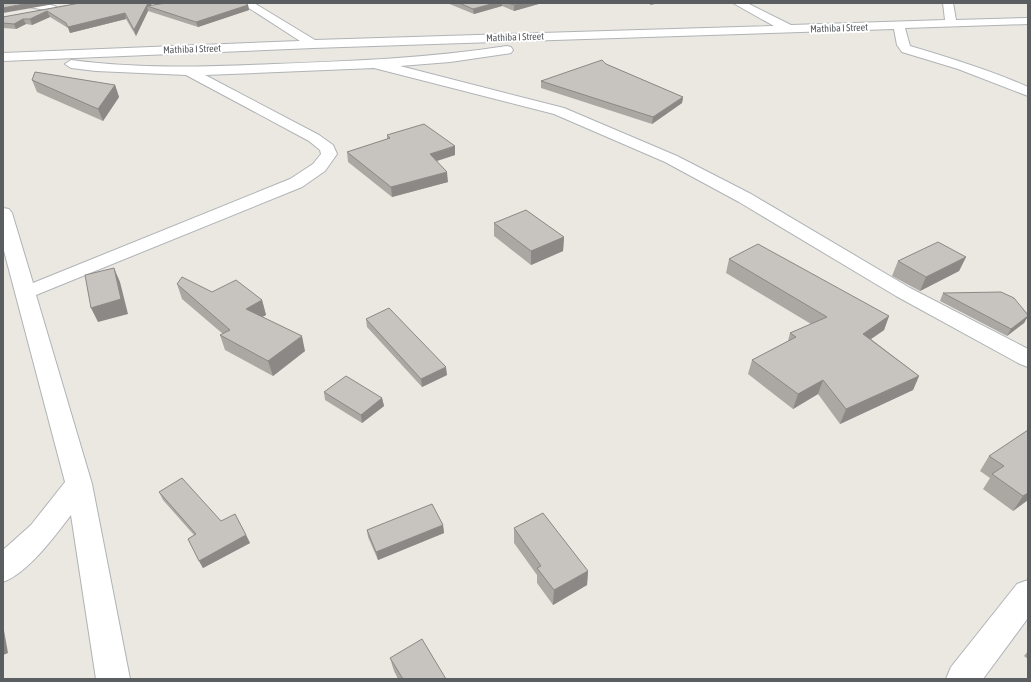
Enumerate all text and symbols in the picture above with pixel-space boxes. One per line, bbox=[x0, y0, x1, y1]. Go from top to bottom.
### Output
street label: Mathiba I Street bbox=[810, 21, 868, 35]
street label: Mathiba I Street bbox=[486, 30, 544, 44]
street label: Mathiba I Street bbox=[163, 42, 221, 56]

